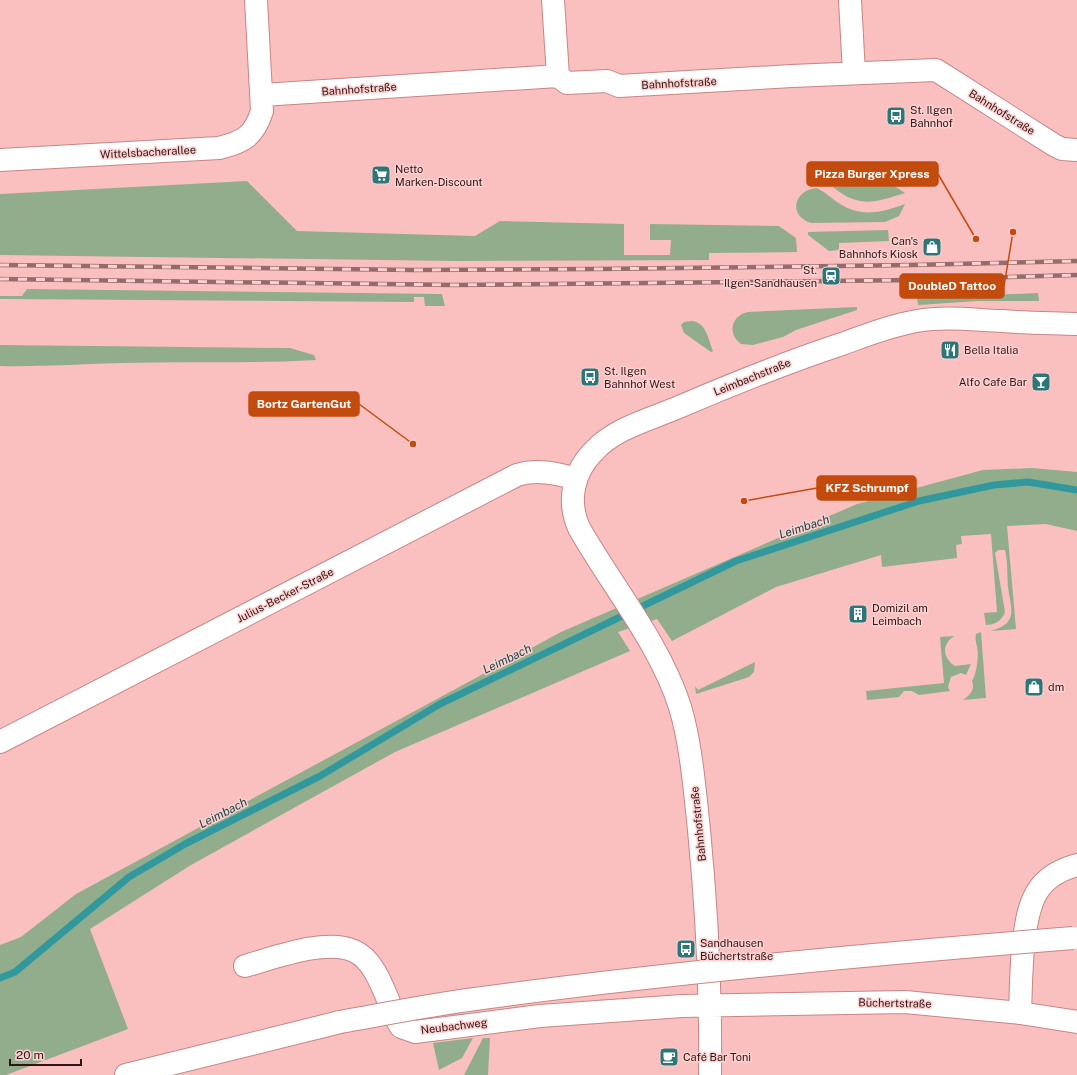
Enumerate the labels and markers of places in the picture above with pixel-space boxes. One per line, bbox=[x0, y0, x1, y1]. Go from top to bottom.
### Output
place label: St. Ilgen Bahnhof bbox=[910, 104, 953, 129]
bus stop icon: St. Ilgen Bahnhof bbox=[885, 105, 907, 127]
callout: Pizza Burger Xpress bbox=[807, 162, 938, 186]
place label: Netto Marken-Discount bbox=[395, 163, 483, 188]
supermarket icon: Netto Marken-Discount bbox=[370, 164, 392, 186]
place label: Can's Bahnhofs Kiosk bbox=[839, 235, 918, 260]
shop icon: Can's Bahnhofs Kiosk bbox=[921, 236, 943, 258]
place label: St. Ilgen-Sandhausen bbox=[724, 264, 817, 289]
station icon: St. Ilgen-Sandhausen bbox=[820, 265, 842, 287]
callout: DoubleD Tattoo bbox=[900, 274, 1004, 298]
restaurant icon: Bella Italia bbox=[939, 339, 961, 361]
place label: Bella Italia bbox=[964, 344, 1018, 356]
place label: St. Ilgen Bahnhof West bbox=[604, 365, 675, 390]
bus stop icon: St. Ilgen Bahnhof West bbox=[579, 366, 601, 388]
bar icon: Alfo Cafe Bar bbox=[1030, 371, 1052, 393]
place label: Alfo Cafe Bar bbox=[959, 376, 1027, 388]
callout: Bortz GartenGut bbox=[249, 392, 359, 416]
callout: KFZ Schrumpf bbox=[817, 476, 916, 500]
place label: Domizil am Leimbach bbox=[872, 602, 928, 627]
building icon: Domizil am Leimbach bbox=[847, 603, 869, 625]
shop icon: dm bbox=[1023, 676, 1045, 698]
place label: dm bbox=[1048, 681, 1064, 693]
place label: Sandhausen Büchertstraße bbox=[700, 937, 773, 962]
bus stop icon: Sandhausen Büchertstraße bbox=[675, 938, 697, 960]
cafe icon: Café Bar Toni bbox=[658, 1046, 680, 1068]
place label: Café Bar Toni bbox=[683, 1051, 751, 1063]

